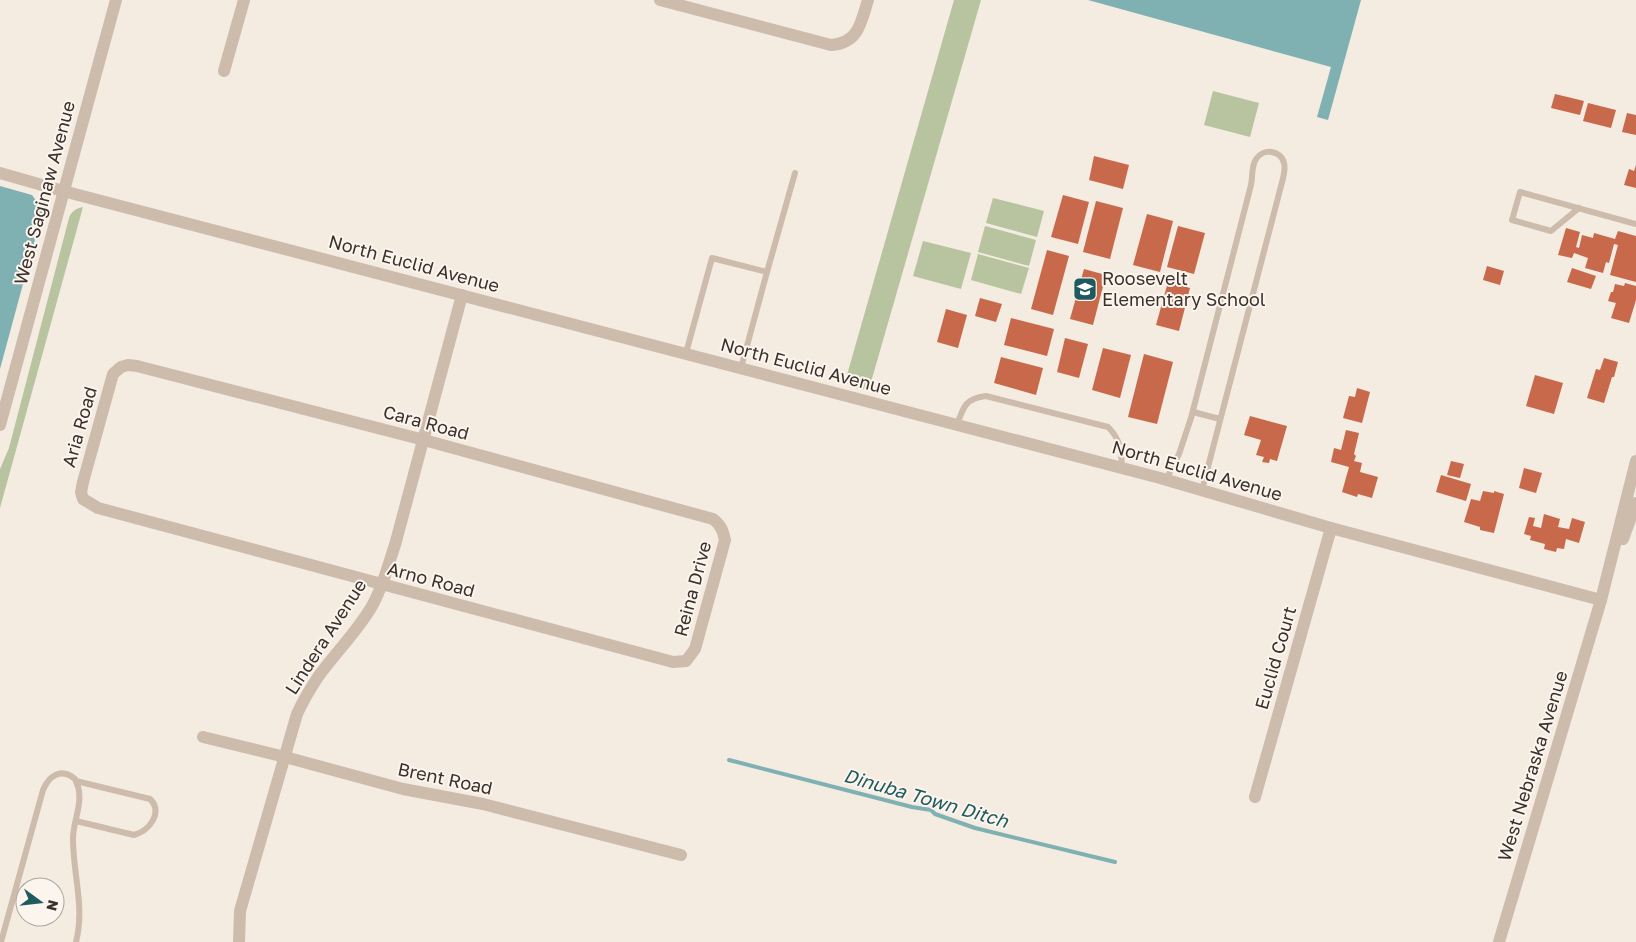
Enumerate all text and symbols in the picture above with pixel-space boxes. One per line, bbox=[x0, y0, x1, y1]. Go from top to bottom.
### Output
street label: West Saginaw Avenue bbox=[9, 98, 79, 287]
street label: North Euclid Avenue bbox=[326, 230, 502, 296]
place label: Roosevelt Elementary School bbox=[1102, 267, 1266, 310]
school or university icon: Roosevelt Elementary School bbox=[1072, 276, 1098, 302]
street label: North Euclid Avenue bbox=[718, 333, 894, 399]
street label: Aria Road bbox=[57, 384, 101, 469]
street label: Cara Road bbox=[381, 400, 472, 444]
street label: North Euclid Avenue bbox=[1110, 435, 1285, 505]
street label: Reina Drive bbox=[669, 539, 715, 639]
street label: Arno Road bbox=[385, 557, 477, 601]
street label: Lindera Avenue bbox=[280, 575, 371, 698]
street label: Euclid Court bbox=[1250, 604, 1300, 712]
street label: West Nebraska Avenue bbox=[1493, 668, 1572, 864]
street label: Brent Road bbox=[396, 757, 494, 799]
water label: Dinuba Town Ditch bbox=[841, 763, 1012, 832]
north arrow bbox=[15, 877, 65, 927]
text: N bbox=[43, 898, 63, 913]

